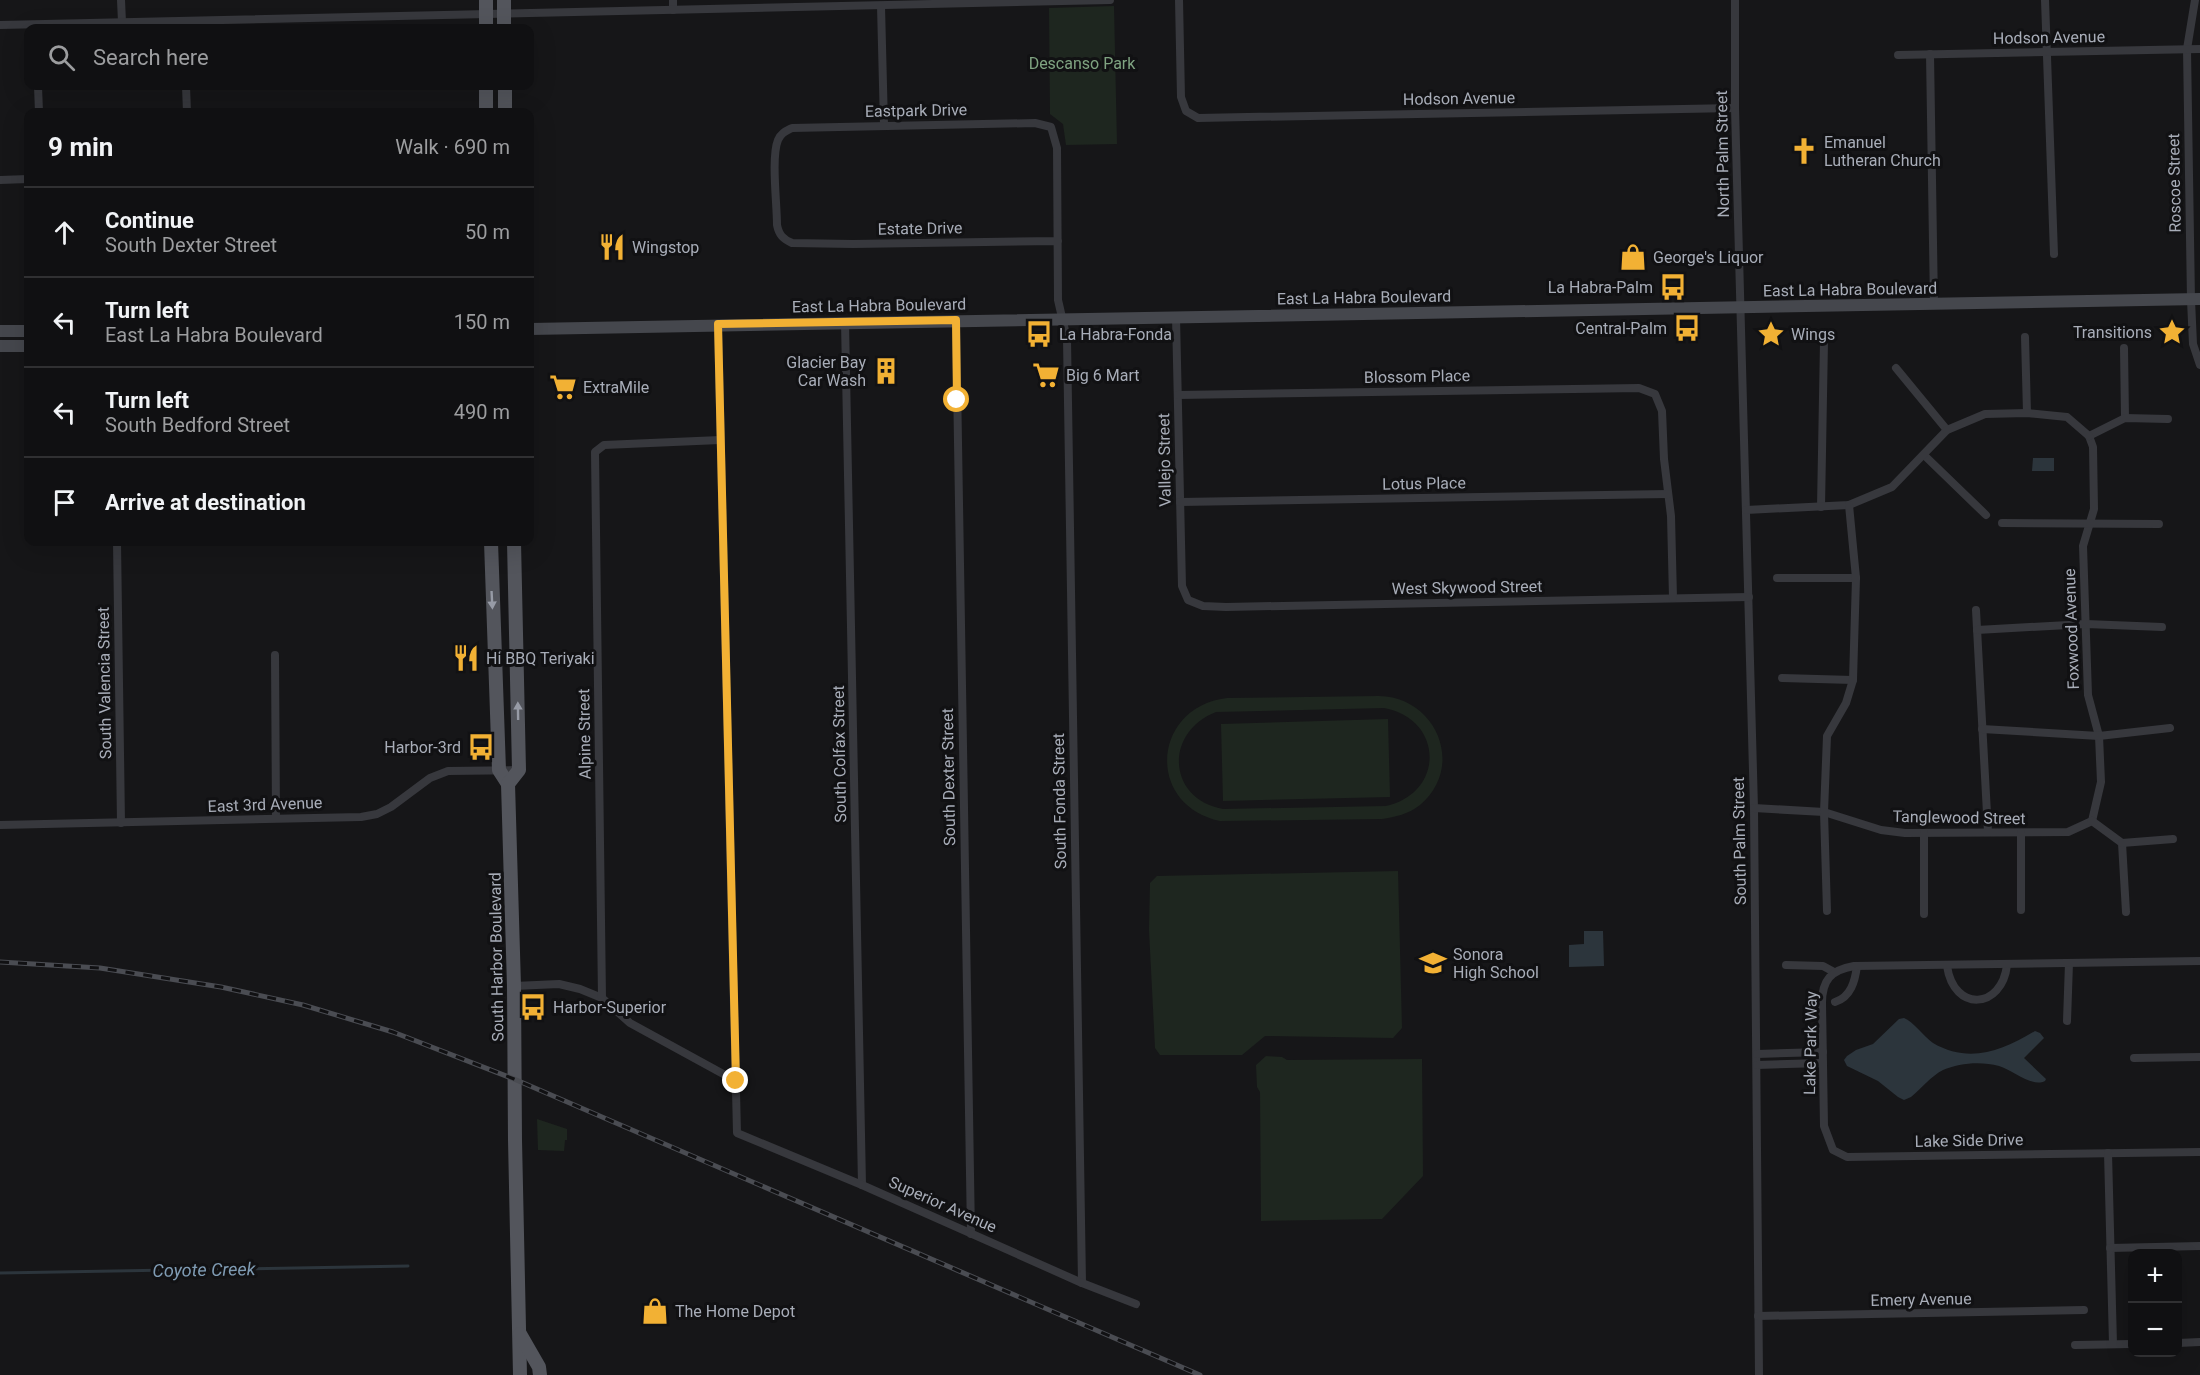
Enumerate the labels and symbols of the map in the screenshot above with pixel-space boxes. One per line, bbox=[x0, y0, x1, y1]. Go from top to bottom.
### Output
street label: Hodson Avenue bbox=[1993, 27, 2105, 48]
park label: Descanso Park bbox=[1029, 54, 1136, 73]
street label: Hodson Avenue bbox=[1403, 88, 1515, 109]
street label: North Palm Street bbox=[1712, 90, 1733, 218]
street label: Eastpark Drive bbox=[865, 100, 967, 121]
place label: Emanuel Lutheran Church bbox=[1824, 133, 1941, 170]
street label: Roscoe Street bbox=[2164, 133, 2185, 233]
church icon: Emanuel Lutheran Church bbox=[1789, 136, 1819, 166]
street label: Estate Drive bbox=[877, 218, 963, 239]
restaurant icon: Wingstop bbox=[597, 232, 627, 262]
place label: Wingstop bbox=[632, 238, 699, 257]
shop icon: George's Liquor bbox=[1618, 242, 1648, 272]
place label: George's Liquor bbox=[1653, 248, 1764, 267]
bus stop icon: La Habra-Palm bbox=[1658, 272, 1688, 302]
place label: La Habra-Palm bbox=[1548, 278, 1653, 297]
street label: East La Habra Boulevard bbox=[1763, 278, 1937, 301]
street label: East La Habra Boulevard bbox=[1277, 286, 1451, 309]
street label: East La Habra Boulevard bbox=[792, 294, 966, 317]
bus stop icon: Central-Palm bbox=[1672, 313, 1702, 343]
place icon: Transitions bbox=[2157, 317, 2187, 347]
bus stop icon: La Habra-Fonda bbox=[1024, 319, 1054, 349]
place label: Central-Palm bbox=[1575, 319, 1667, 338]
place icon: Wings bbox=[1756, 319, 1786, 349]
place label: Transitions bbox=[2073, 323, 2152, 342]
place label: La Habra-Fonda bbox=[1059, 325, 1172, 344]
place label: Wings bbox=[1791, 325, 1835, 344]
place label: Glacier Bay Car Wash bbox=[786, 353, 866, 390]
building icon: Glacier Bay Car Wash bbox=[871, 356, 901, 386]
supermarket icon: Big 6 Mart bbox=[1031, 360, 1061, 390]
place label: Big 6 Mart bbox=[1066, 366, 1140, 385]
street label: Blossom Place bbox=[1364, 366, 1470, 387]
supermarket icon: ExtraMile bbox=[548, 372, 578, 402]
place label: ExtraMile bbox=[583, 378, 649, 397]
route start bbox=[943, 386, 969, 412]
street label: Vallejo Street bbox=[1154, 413, 1175, 507]
street label: Lotus Place bbox=[1382, 473, 1466, 494]
street label: Foxwood Avenue bbox=[2060, 568, 2083, 690]
street label: West Skywood Street bbox=[1392, 577, 1542, 598]
one-way arrow bbox=[488, 590, 497, 609]
street label: South Valencia Street bbox=[94, 607, 115, 759]
restaurant icon: Hi BBQ Teriyaki bbox=[451, 643, 481, 673]
place label: Hi BBQ Teriyaki bbox=[486, 649, 595, 668]
street label: South Colfax Street bbox=[829, 685, 850, 823]
street label: Alpine Street bbox=[574, 688, 595, 780]
one-way arrow bbox=[513, 702, 523, 721]
street label: South Dexter Street bbox=[938, 708, 959, 846]
bus stop icon: Harbor-3rd bbox=[466, 732, 496, 762]
street label: South Fonda Street bbox=[1049, 733, 1070, 869]
place label: Harbor-3rd bbox=[384, 738, 461, 757]
street label: South Palm Street bbox=[1729, 777, 1750, 905]
street label: East 3rd Avenue bbox=[207, 793, 323, 816]
street label: Tanglewood Street bbox=[1892, 807, 2026, 828]
street label: South Harbor Boulevard bbox=[486, 872, 507, 1042]
place label: Sonora High School bbox=[1453, 945, 1539, 982]
school or university icon: Sonora High School bbox=[1418, 948, 1448, 978]
street label: Lake Park Way bbox=[1800, 990, 1821, 1095]
bus stop icon: Harbor-Superior bbox=[518, 992, 548, 1022]
place label: Harbor-Superior bbox=[553, 998, 667, 1017]
route end bbox=[722, 1067, 748, 1093]
street label: Lake Side Drive bbox=[1915, 1130, 2023, 1151]
street label: Superior Avenue bbox=[886, 1172, 1000, 1237]
water label: Coyote Creek bbox=[152, 1258, 257, 1281]
street label: Emery Avenue bbox=[1870, 1289, 1972, 1310]
shop icon: The Home Depot bbox=[640, 1296, 670, 1326]
place label: The Home Depot bbox=[675, 1302, 795, 1321]

